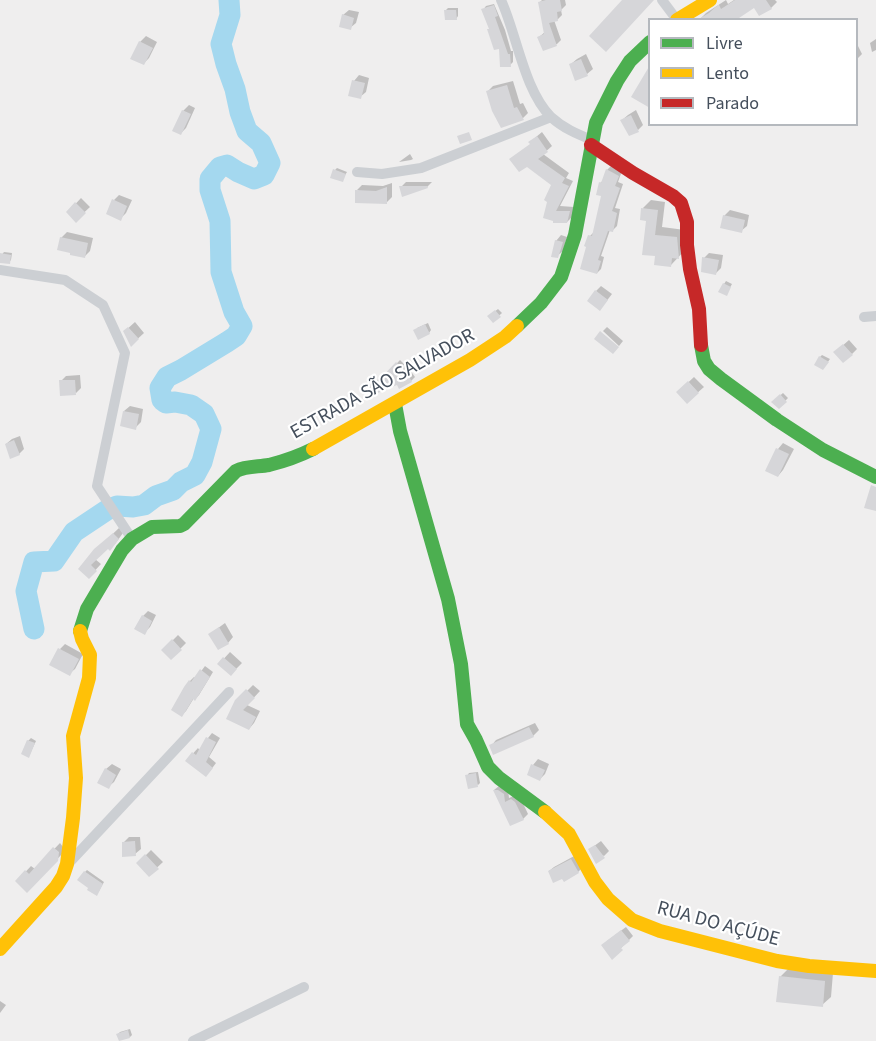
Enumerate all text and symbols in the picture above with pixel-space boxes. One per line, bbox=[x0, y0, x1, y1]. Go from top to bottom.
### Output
legend bbox=[648, 18, 858, 126]
text: Livre bbox=[706, 31, 743, 56]
text: Lento bbox=[706, 61, 749, 86]
text: Parado bbox=[706, 91, 759, 116]
street label: ESTRADA SÃO SALVADOR bbox=[287, 324, 479, 446]
street label: RUA DO AÇÚDE bbox=[654, 897, 782, 953]

